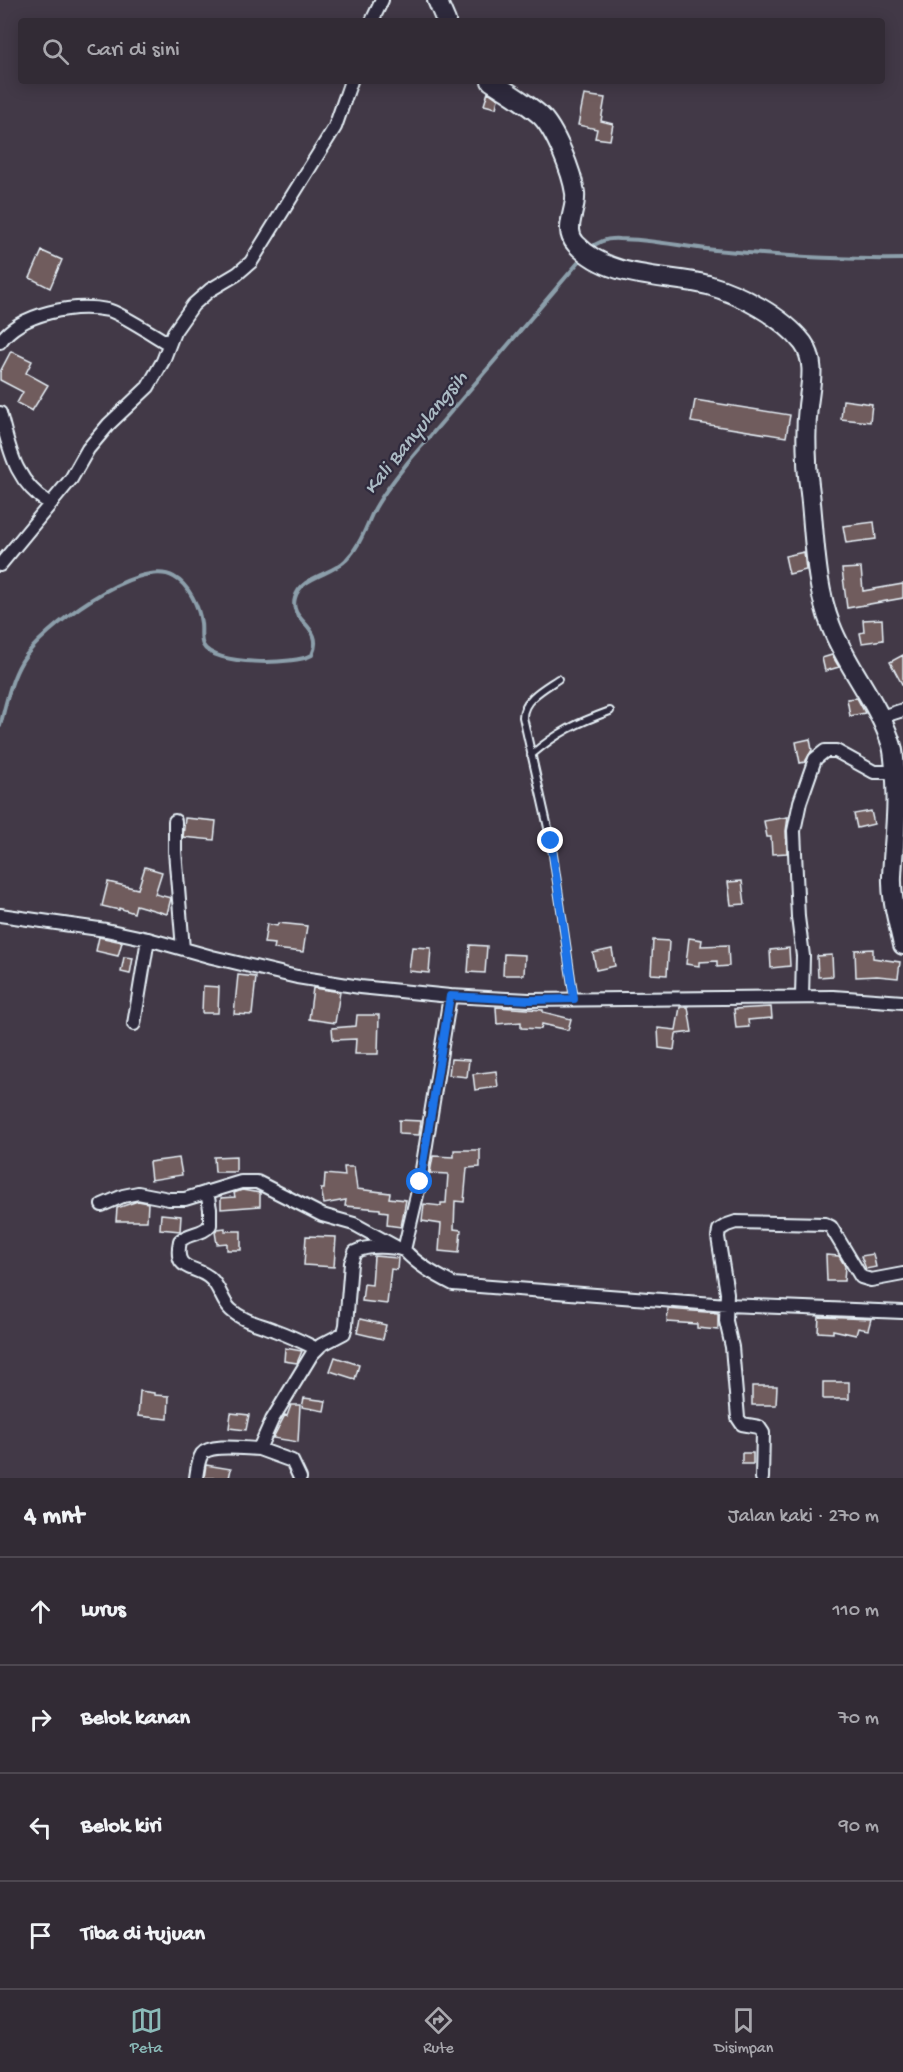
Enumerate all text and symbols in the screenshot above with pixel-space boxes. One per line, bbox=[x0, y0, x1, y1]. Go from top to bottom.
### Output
search box bbox=[18, 18, 885, 84]
icon: search bbox=[39, 35, 72, 68]
text: Cari di sini bbox=[87, 38, 180, 64]
water label: Kali Banyulangsih bbox=[360, 367, 475, 501]
route end bbox=[537, 827, 563, 853]
route start bbox=[406, 1168, 432, 1194]
text: 4 mnt bbox=[24, 1502, 84, 1533]
text: Jalan kaki · 270 m bbox=[728, 1506, 879, 1529]
icon: ahead bbox=[24, 1595, 57, 1628]
text: Lurus bbox=[81, 1598, 126, 1624]
text: 110 m bbox=[833, 1600, 879, 1623]
icon: right bbox=[24, 1703, 57, 1736]
text: Belok kanan bbox=[81, 1706, 190, 1732]
text: 70 m bbox=[838, 1708, 879, 1731]
icon: left bbox=[24, 1811, 57, 1844]
text: Belok kiri bbox=[81, 1814, 162, 1840]
text: 90 m bbox=[839, 1816, 879, 1839]
icon: arrive bbox=[24, 1919, 57, 1952]
text: Tiba di tujuan bbox=[81, 1922, 205, 1948]
tab: Peta bbox=[130, 2004, 163, 2059]
tab: Rute bbox=[422, 2004, 455, 2059]
tab: Disimpan bbox=[714, 2004, 773, 2059]

